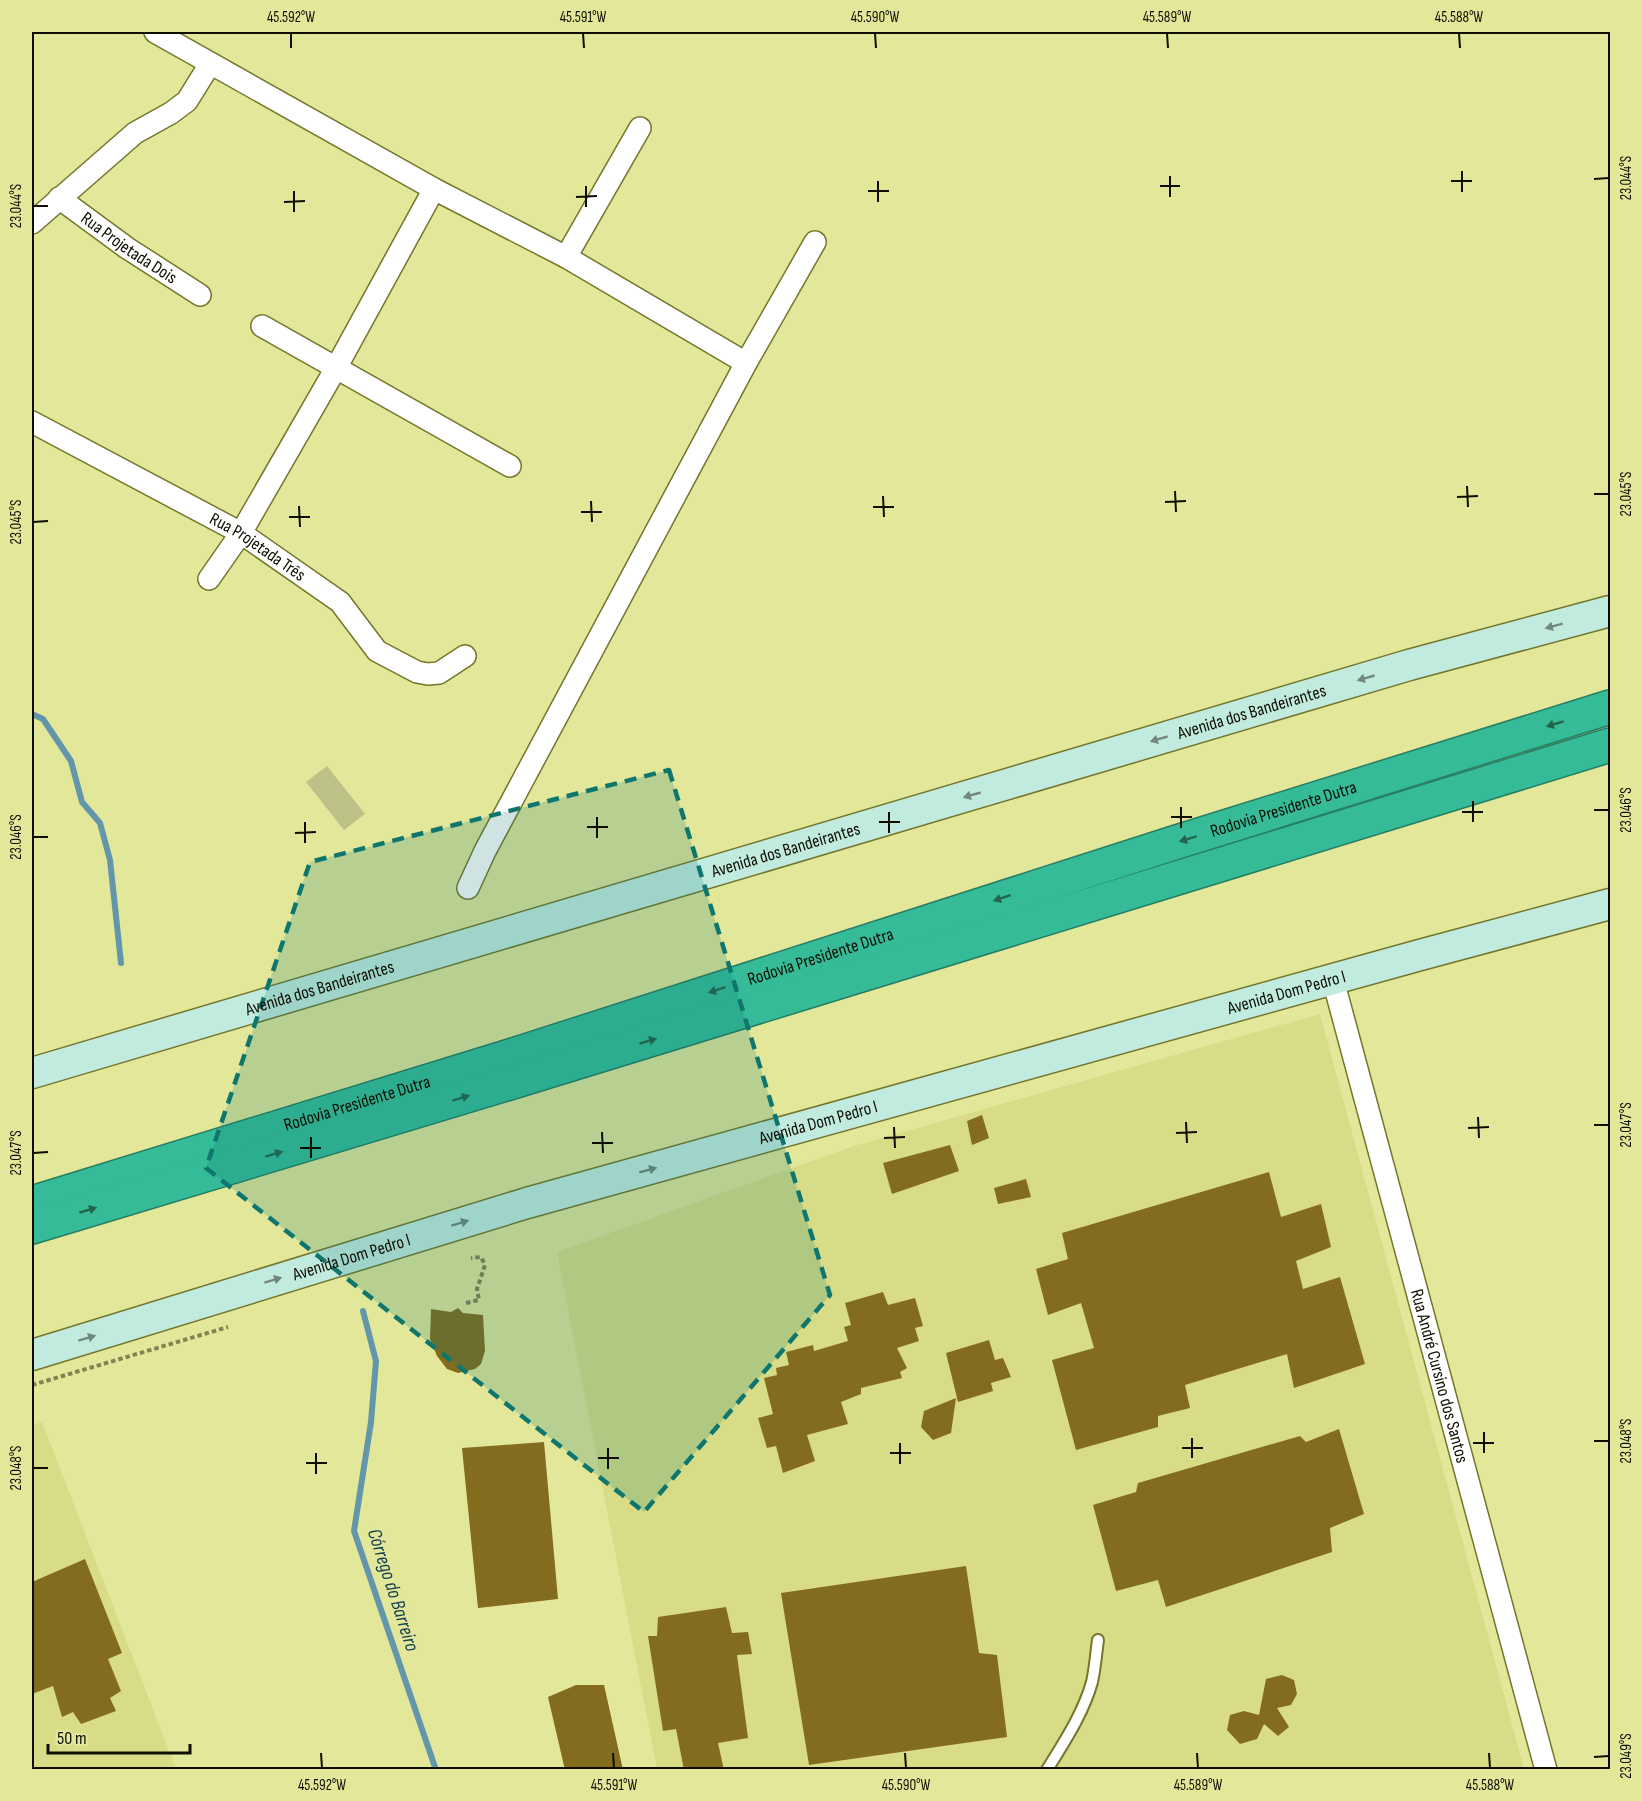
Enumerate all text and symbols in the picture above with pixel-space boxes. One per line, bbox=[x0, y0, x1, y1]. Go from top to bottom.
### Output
text: 45.592°W bbox=[267, 8, 315, 27]
text: 45.591°W bbox=[560, 8, 606, 27]
text: 45.590°W bbox=[851, 8, 900, 27]
text: 45.589°W bbox=[1143, 8, 1192, 27]
text: 45.588°W bbox=[1435, 8, 1483, 27]
text: 23.044°S bbox=[1617, 156, 1636, 200]
text: 23.044°S bbox=[7, 184, 26, 228]
street label: Rua Projetada Dois bbox=[77, 207, 181, 288]
text: 23.045°S bbox=[1617, 472, 1636, 516]
text: 23.045°S bbox=[7, 500, 26, 544]
street label: Rua Projetada Três bbox=[206, 508, 310, 585]
one-way arrow bbox=[1545, 622, 1563, 632]
one-way arrow bbox=[1357, 674, 1375, 683]
street label: Avenida dos Bandeirantes bbox=[1174, 680, 1328, 744]
one-way arrow bbox=[1546, 720, 1564, 729]
one-way arrow bbox=[1150, 735, 1168, 744]
street label: Rodovia Presidente Dutra bbox=[1208, 776, 1359, 841]
text: 23.046°S bbox=[1617, 787, 1636, 833]
one-way arrow bbox=[963, 791, 981, 800]
text: 23.046°S bbox=[7, 814, 26, 860]
street label: Avenida dos Bandeirantes bbox=[708, 818, 862, 882]
one-way arrow bbox=[1179, 834, 1197, 844]
one-way arrow bbox=[993, 894, 1011, 903]
street label: Rodovia Presidente Dutra bbox=[745, 923, 896, 990]
street label: Avenida dos Bandeirantes bbox=[242, 956, 396, 1020]
street label: Avenida Dom Pedro I bbox=[1224, 966, 1348, 1019]
one-way arrow bbox=[708, 985, 726, 995]
one-way arrow bbox=[639, 1036, 657, 1045]
street label: Rodovia Presidente Dutra bbox=[281, 1071, 433, 1135]
one-way arrow bbox=[452, 1093, 470, 1102]
street label: Avenida Dom Pedro I bbox=[756, 1096, 880, 1149]
text: 23.047°S bbox=[1617, 1102, 1636, 1148]
text: 23.047°S bbox=[7, 1130, 26, 1176]
one-way arrow bbox=[265, 1149, 283, 1158]
one-way arrow bbox=[639, 1165, 657, 1174]
one-way arrow bbox=[79, 1205, 97, 1214]
one-way arrow bbox=[451, 1218, 469, 1227]
street label: Avenida Dom Pedro I bbox=[289, 1229, 413, 1285]
one-way arrow bbox=[264, 1275, 282, 1284]
street label: Rua André Cursino dos Santos bbox=[1406, 1287, 1473, 1465]
one-way arrow bbox=[78, 1333, 96, 1342]
text: 23.048°S bbox=[1617, 1418, 1636, 1464]
text: 23.048°S bbox=[7, 1445, 26, 1491]
water label: Córrego do Barreiro bbox=[362, 1526, 424, 1654]
scale bar bbox=[48, 1717, 190, 1755]
text: 50 m bbox=[57, 1728, 87, 1749]
text: 23.049°S bbox=[1617, 1733, 1636, 1779]
text: 45.592°W bbox=[298, 1776, 346, 1795]
text: 45.591°W bbox=[591, 1776, 637, 1795]
text: 45.590°W bbox=[882, 1776, 931, 1795]
text: 45.589°W bbox=[1174, 1776, 1223, 1795]
text: 45.588°W bbox=[1466, 1776, 1514, 1795]

